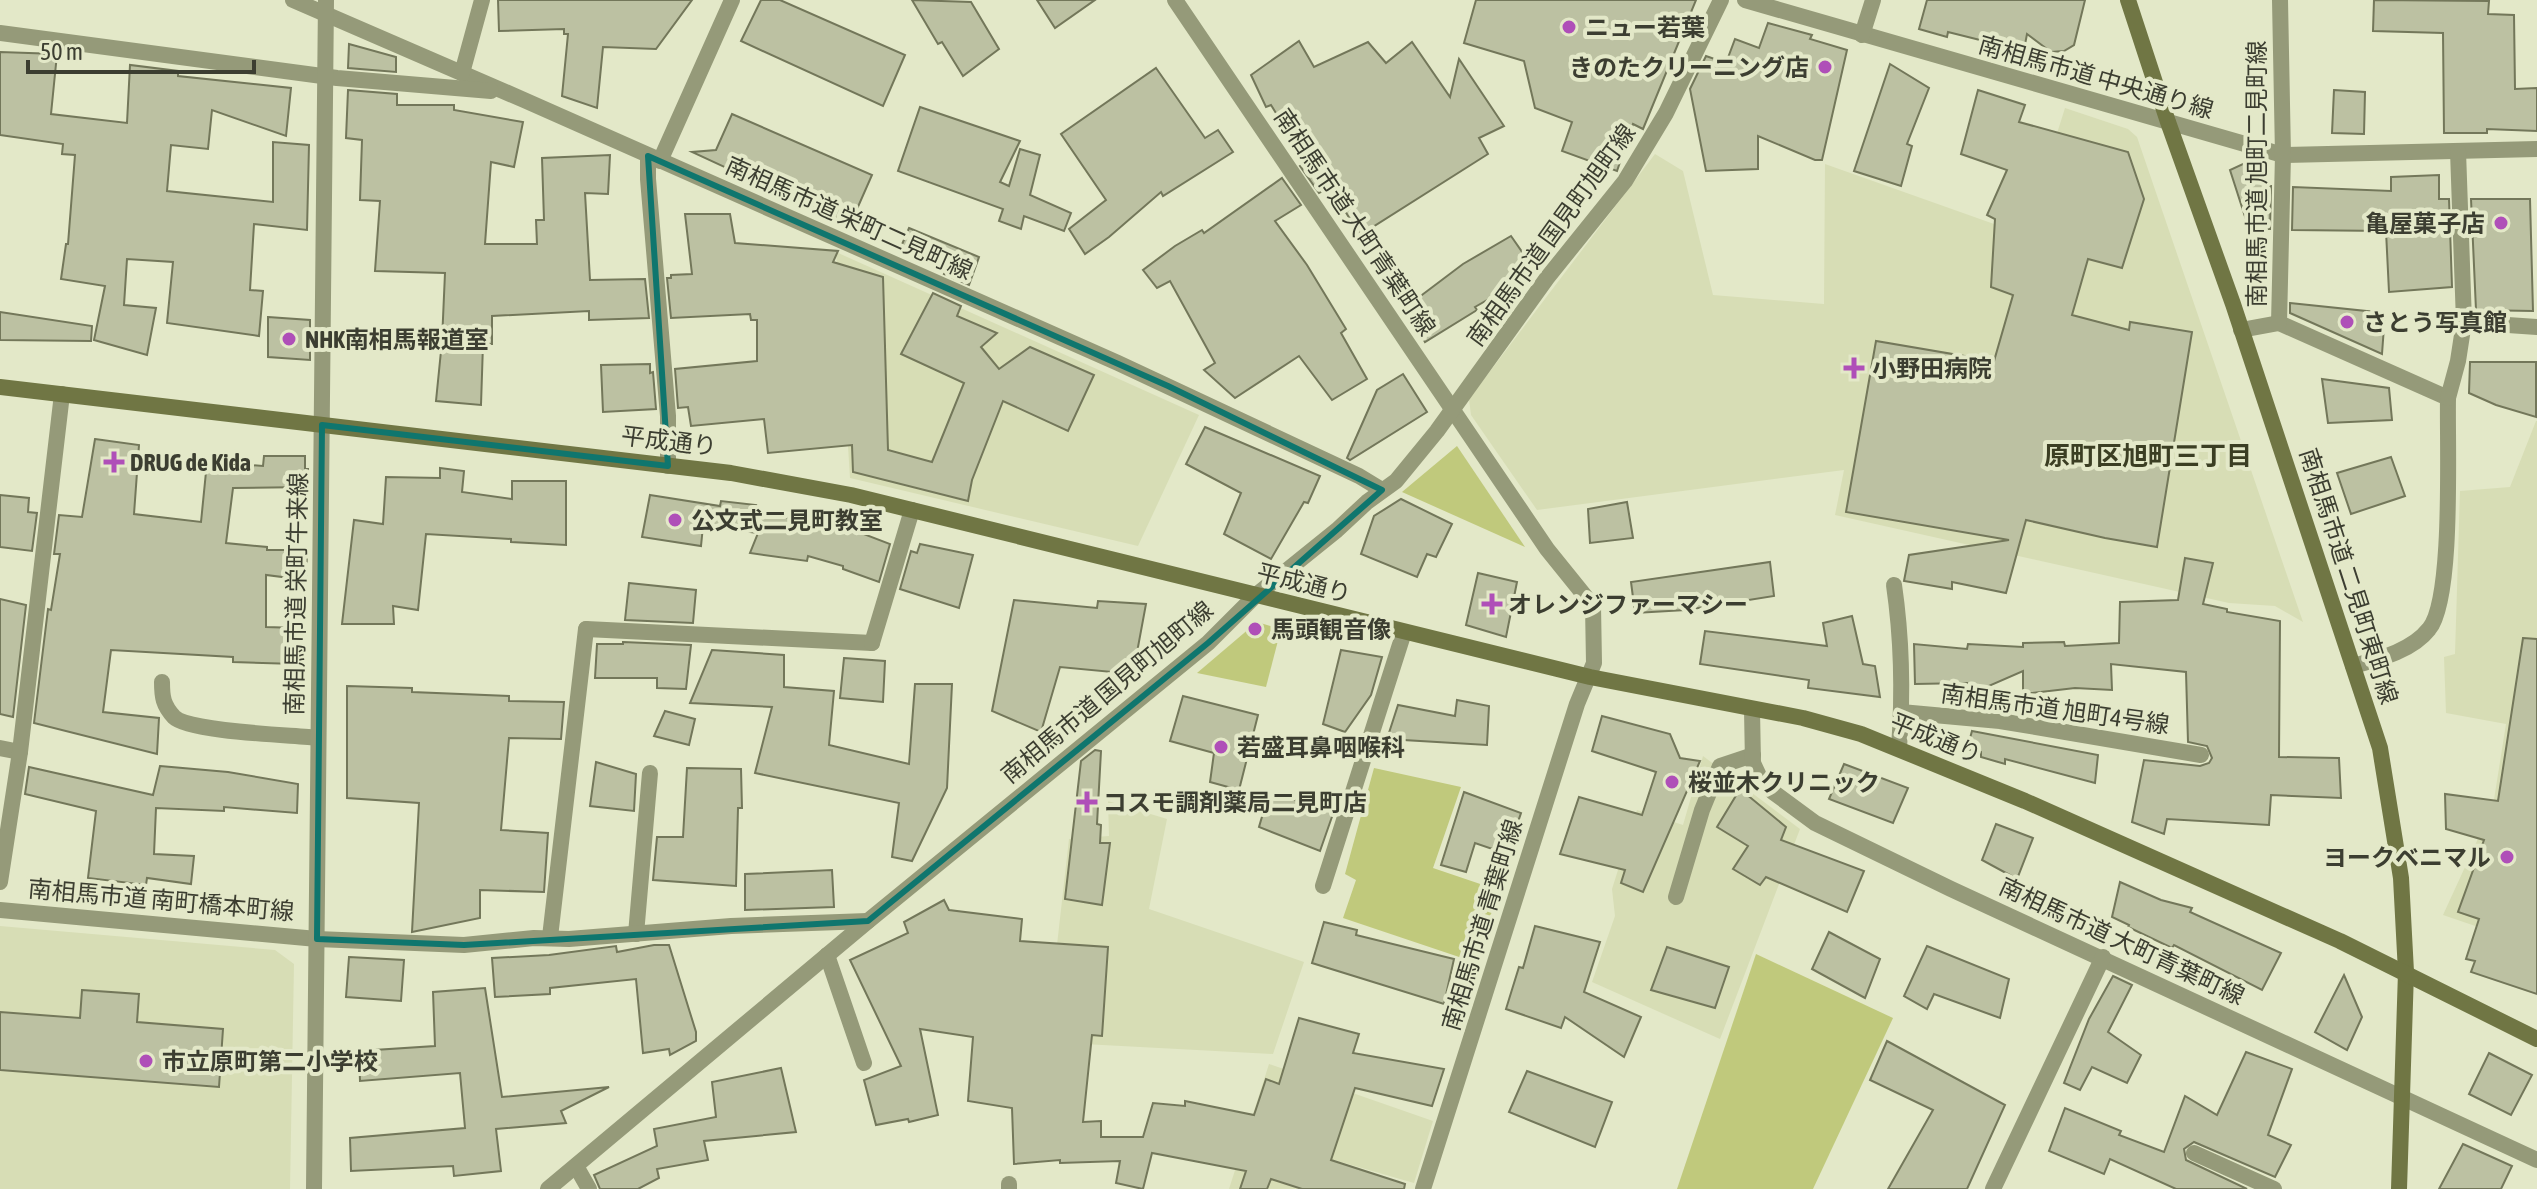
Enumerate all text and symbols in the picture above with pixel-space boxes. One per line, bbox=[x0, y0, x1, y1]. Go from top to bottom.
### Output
place label: ニュー若葉 bbox=[1585, 14, 1705, 41]
marker: ニュー若葉 bbox=[1560, 18, 1578, 36]
scale bar bbox=[28, 24, 254, 74]
street label: 南相馬市道 中央通り線 bbox=[1975, 30, 2217, 124]
text: 50 m bbox=[40, 38, 83, 65]
street label: 南相馬市道 旭町二見町線 bbox=[2243, 40, 2270, 308]
place label: きのたクリーニング店 bbox=[1569, 54, 1809, 81]
marker: きのたクリーニング店 bbox=[1816, 58, 1834, 76]
street label: 南相馬市道 大町青葉町線 bbox=[1269, 104, 1441, 340]
street label: 南相馬市道 国見町旭町線 bbox=[1462, 119, 1640, 351]
street label: 南相馬市道 栄町二見町線 bbox=[721, 151, 977, 285]
place label: 亀屋菓子店 bbox=[2365, 210, 2485, 237]
marker: 亀屋菓子店 bbox=[2492, 214, 2510, 232]
place label: さとう写真館 bbox=[2363, 309, 2507, 336]
marker: さとう写真館 bbox=[2338, 313, 2356, 331]
place label: NHK南相馬報道室 bbox=[305, 326, 489, 353]
marker: NHK南相馬報道室 bbox=[280, 330, 298, 348]
place label: 小野田病院 bbox=[1872, 355, 1992, 382]
marker: 小野田病院 bbox=[1843, 357, 1865, 379]
street label: 平成通り bbox=[620, 422, 718, 460]
district label: 原町区旭町三丁目 bbox=[2044, 441, 2252, 471]
street label: 南相馬市道 二見町東町線 bbox=[2295, 445, 2403, 707]
place label: DRUG de Kida bbox=[130, 449, 251, 476]
marker: DRUG de Kida bbox=[105, 453, 123, 471]
street label: 南相馬市道 栄町牛来線 bbox=[280, 472, 312, 716]
place label: 公文式二見町教室 bbox=[691, 507, 883, 534]
marker: 公文式二見町教室 bbox=[666, 511, 684, 529]
street label: 平成通り bbox=[1254, 558, 1354, 608]
place label: オレンジファーマシー bbox=[1508, 591, 1748, 618]
marker: オレンジファーマシー bbox=[1483, 595, 1501, 613]
street label: 南相馬市道 国見町旭町線 bbox=[996, 596, 1218, 788]
place label: 馬頭観音像 bbox=[1271, 616, 1391, 643]
marker: 馬頭観音像 bbox=[1246, 620, 1264, 638]
street label: 南相馬市道 旭町4号線 bbox=[1939, 680, 2171, 738]
street label: 平成通り bbox=[1886, 708, 1986, 768]
place label: 若盛耳鼻咽喉科 bbox=[1237, 734, 1405, 761]
marker: 若盛耳鼻咽喉科 bbox=[1212, 738, 1230, 756]
place label: 桜並木クリニック bbox=[1688, 769, 1880, 796]
marker: 桜並木クリニック bbox=[1663, 773, 1681, 791]
place label: コスモ調剤薬局二見町店 bbox=[1103, 789, 1367, 816]
marker: コスモ調剤薬局二見町店 bbox=[1078, 793, 1096, 811]
street label: 南相馬市道 青葉町線 bbox=[1437, 816, 1527, 1034]
place label: ヨークベニマル bbox=[2323, 844, 2491, 871]
marker: ヨークベニマル bbox=[2498, 848, 2516, 866]
street label: 南相馬市道 大町青葉町線 bbox=[1995, 872, 2249, 1010]
street label: 南相馬市道 南町橋本町線 bbox=[27, 875, 295, 925]
place label: 市立原町第二小学校 bbox=[162, 1048, 378, 1075]
marker: 市立原町第二小学校 bbox=[137, 1052, 155, 1070]

